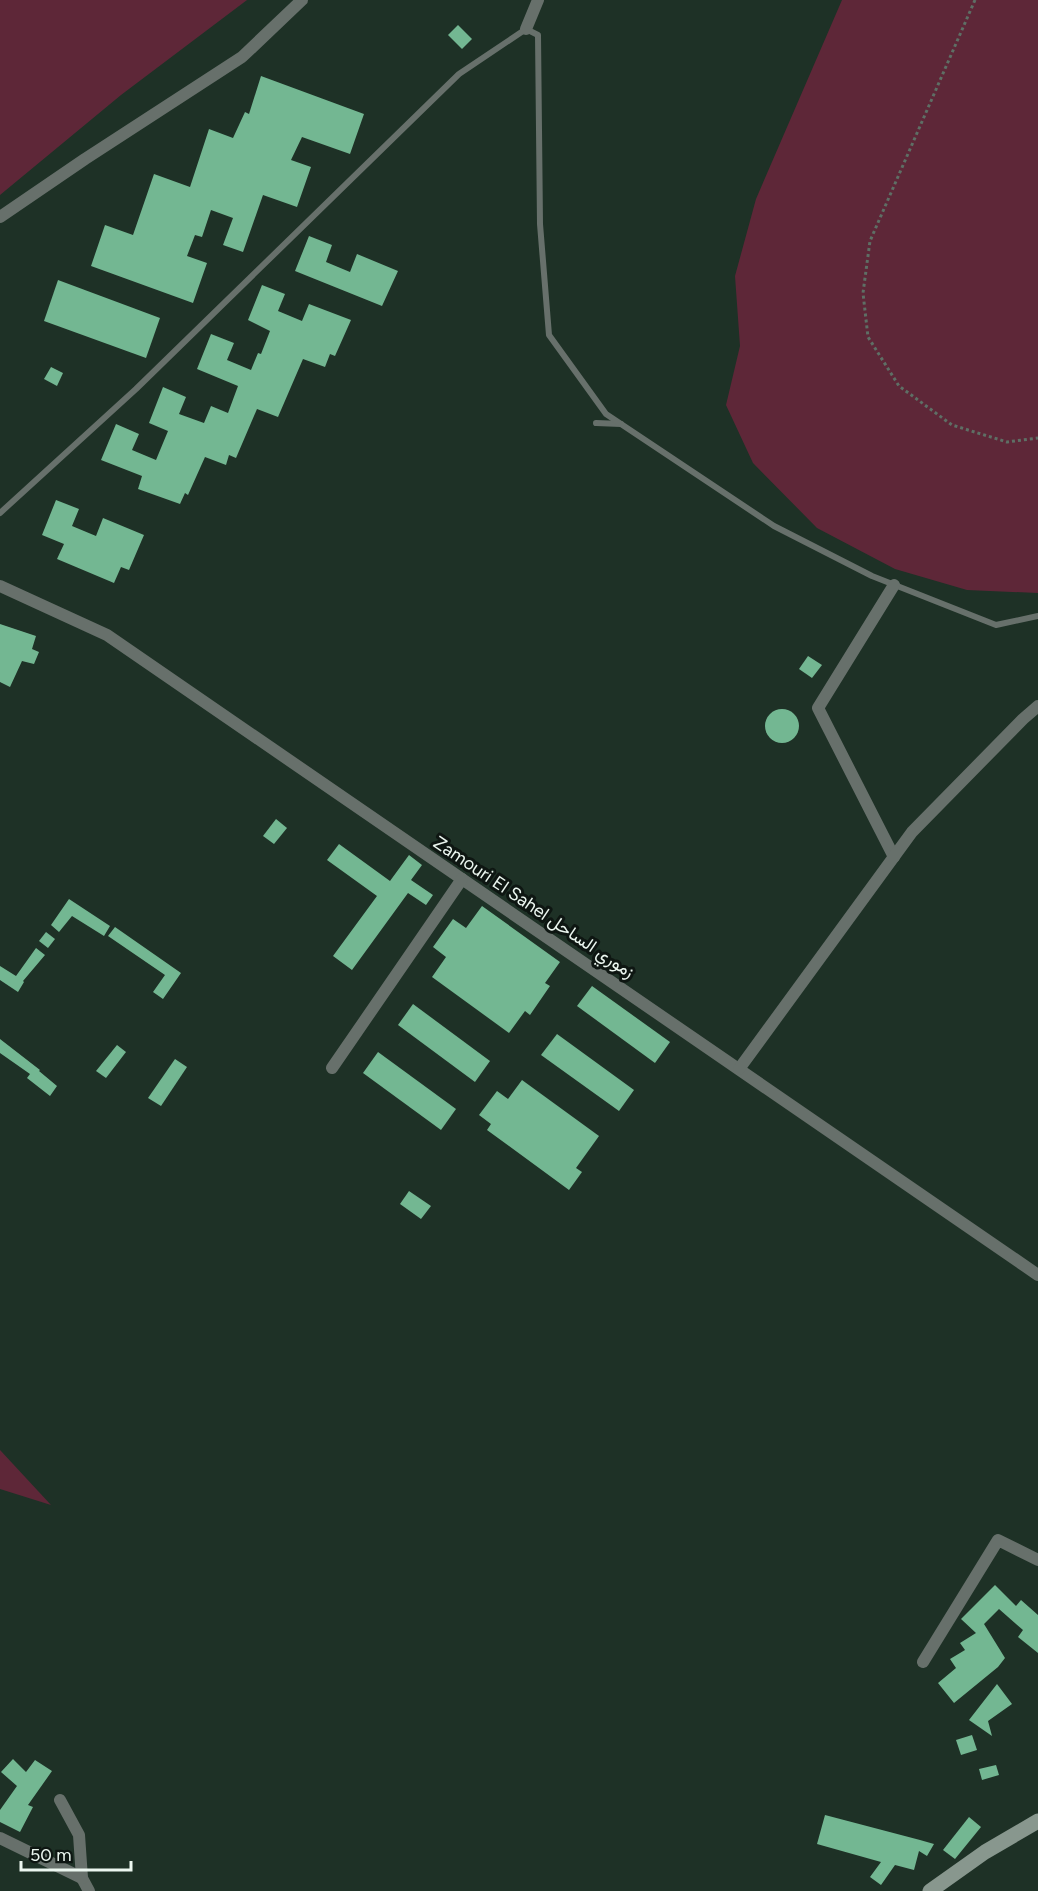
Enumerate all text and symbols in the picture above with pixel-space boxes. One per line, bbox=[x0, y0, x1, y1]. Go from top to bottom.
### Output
street label: Zamouri El Sahel زموري الساحل bbox=[427, 831, 639, 986]
scale bar bbox=[21, 1834, 130, 1872]
text: 50 m bbox=[30, 1844, 72, 1866]

